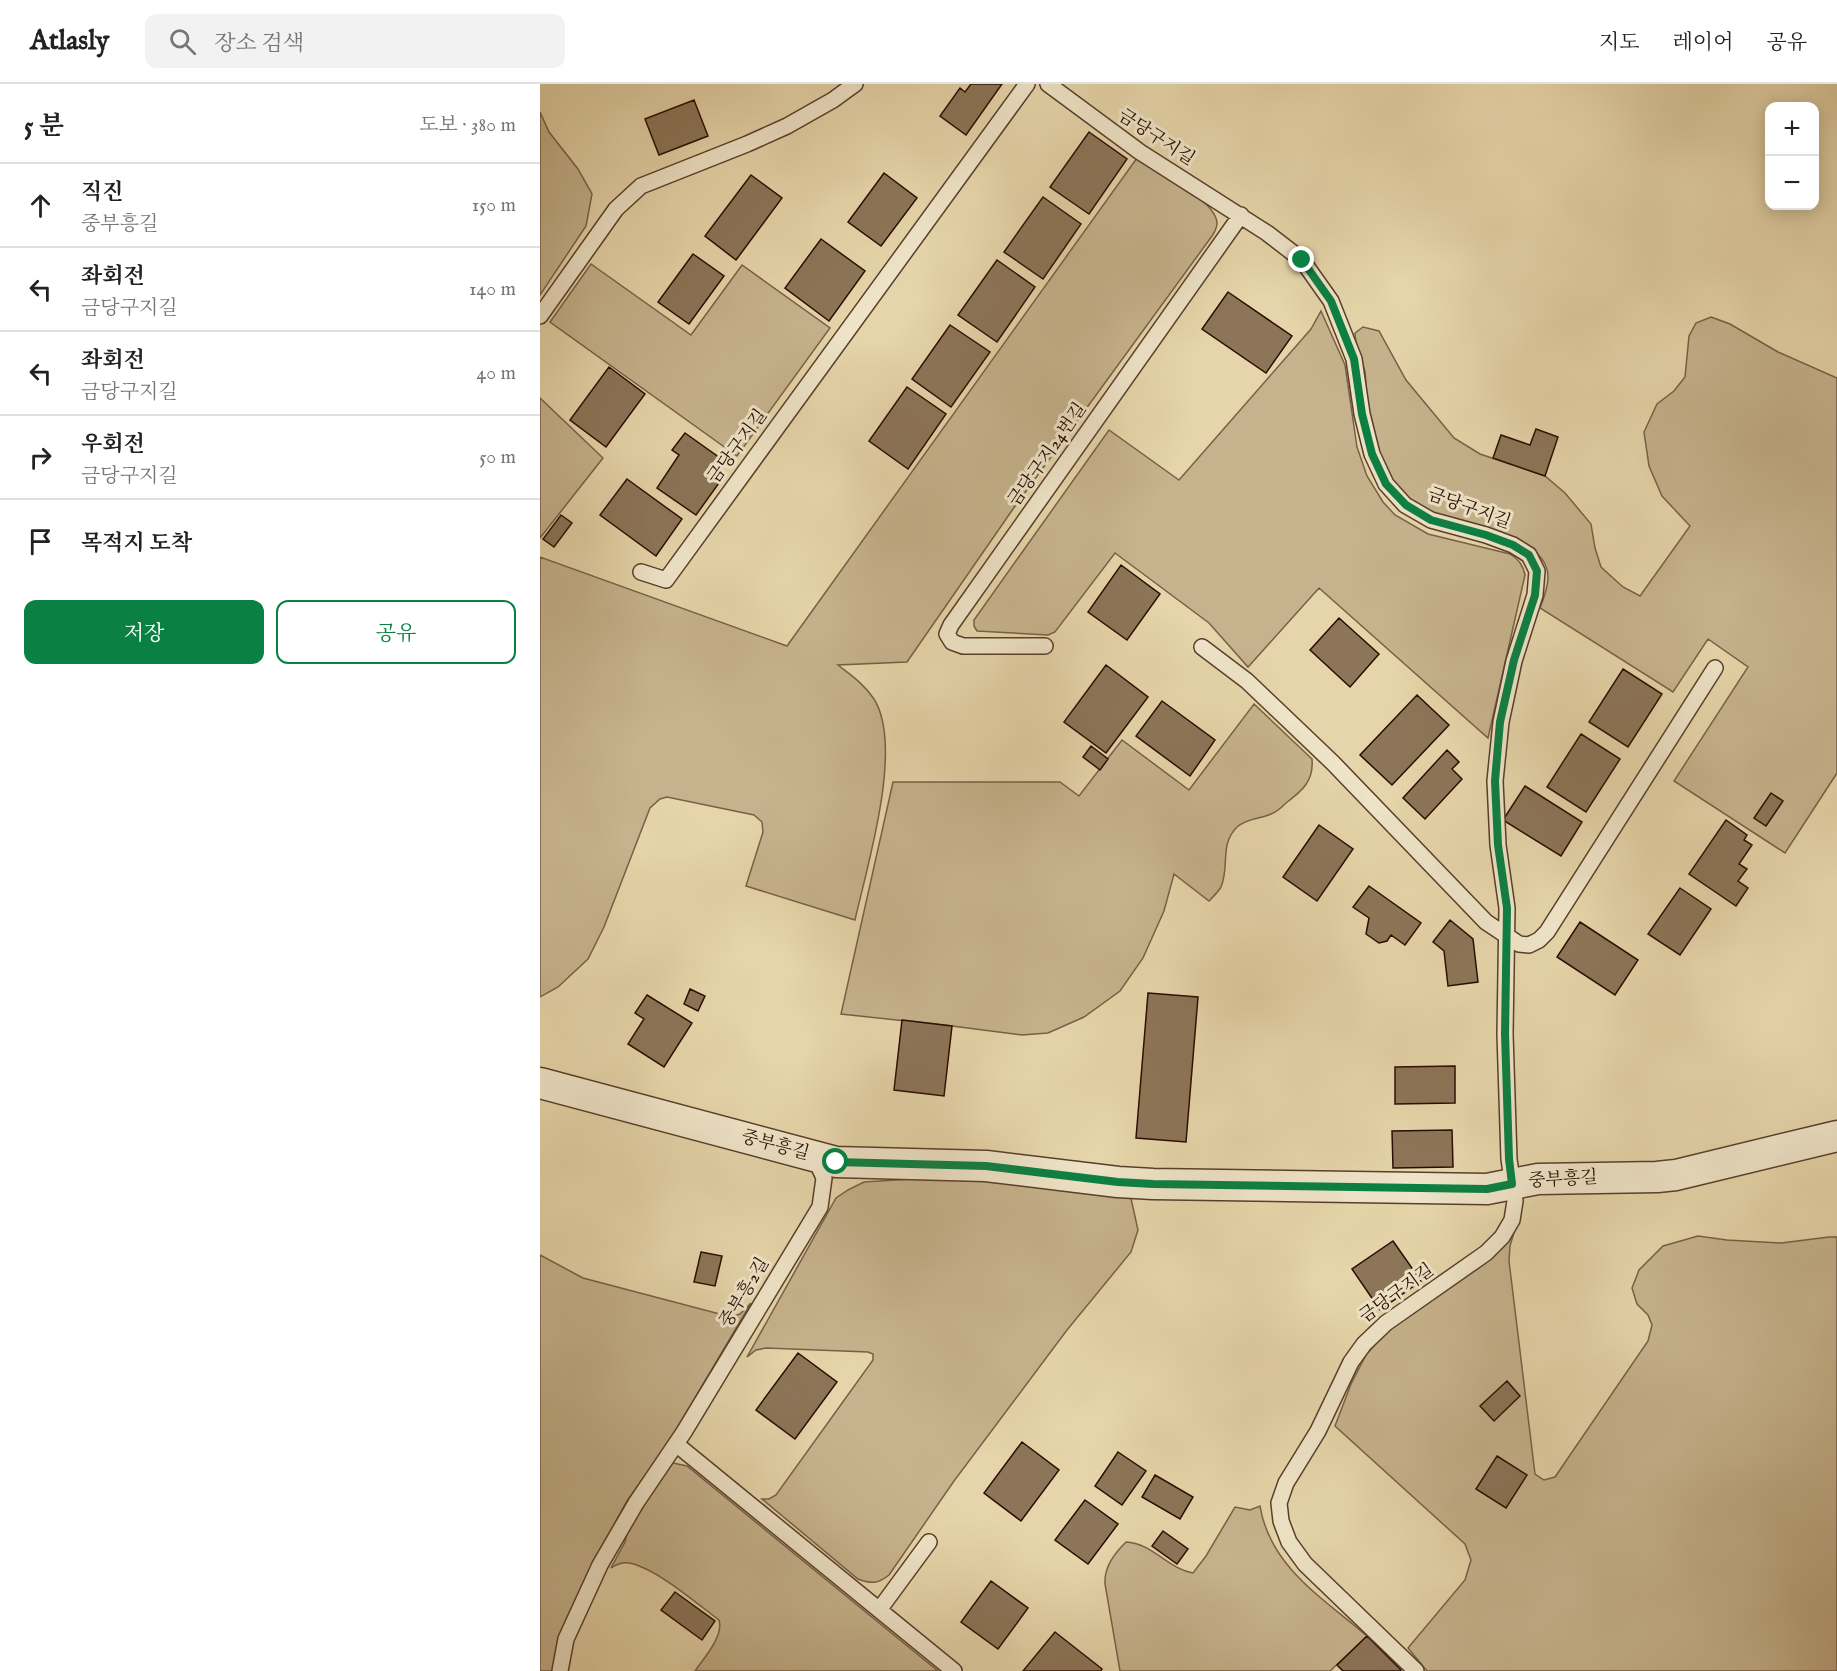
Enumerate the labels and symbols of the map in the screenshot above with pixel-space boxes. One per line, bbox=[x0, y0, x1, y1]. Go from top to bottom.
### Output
street label: 금당구지길 bbox=[1113, 105, 1199, 171]
route end bbox=[1288, 246, 1314, 272]
street label: 금당구지24번길 bbox=[1004, 399, 1092, 511]
street label: 금당구지길 bbox=[703, 405, 773, 489]
street label: 금당구지길 bbox=[1424, 483, 1514, 535]
street label: 중부흥길 bbox=[738, 1126, 812, 1166]
route start bbox=[822, 1148, 848, 1174]
street label: 중부흥길 bbox=[1528, 1167, 1598, 1193]
street label: 중부흥2길 bbox=[715, 1254, 775, 1332]
street label: 금당구지길 bbox=[1355, 1259, 1439, 1329]

